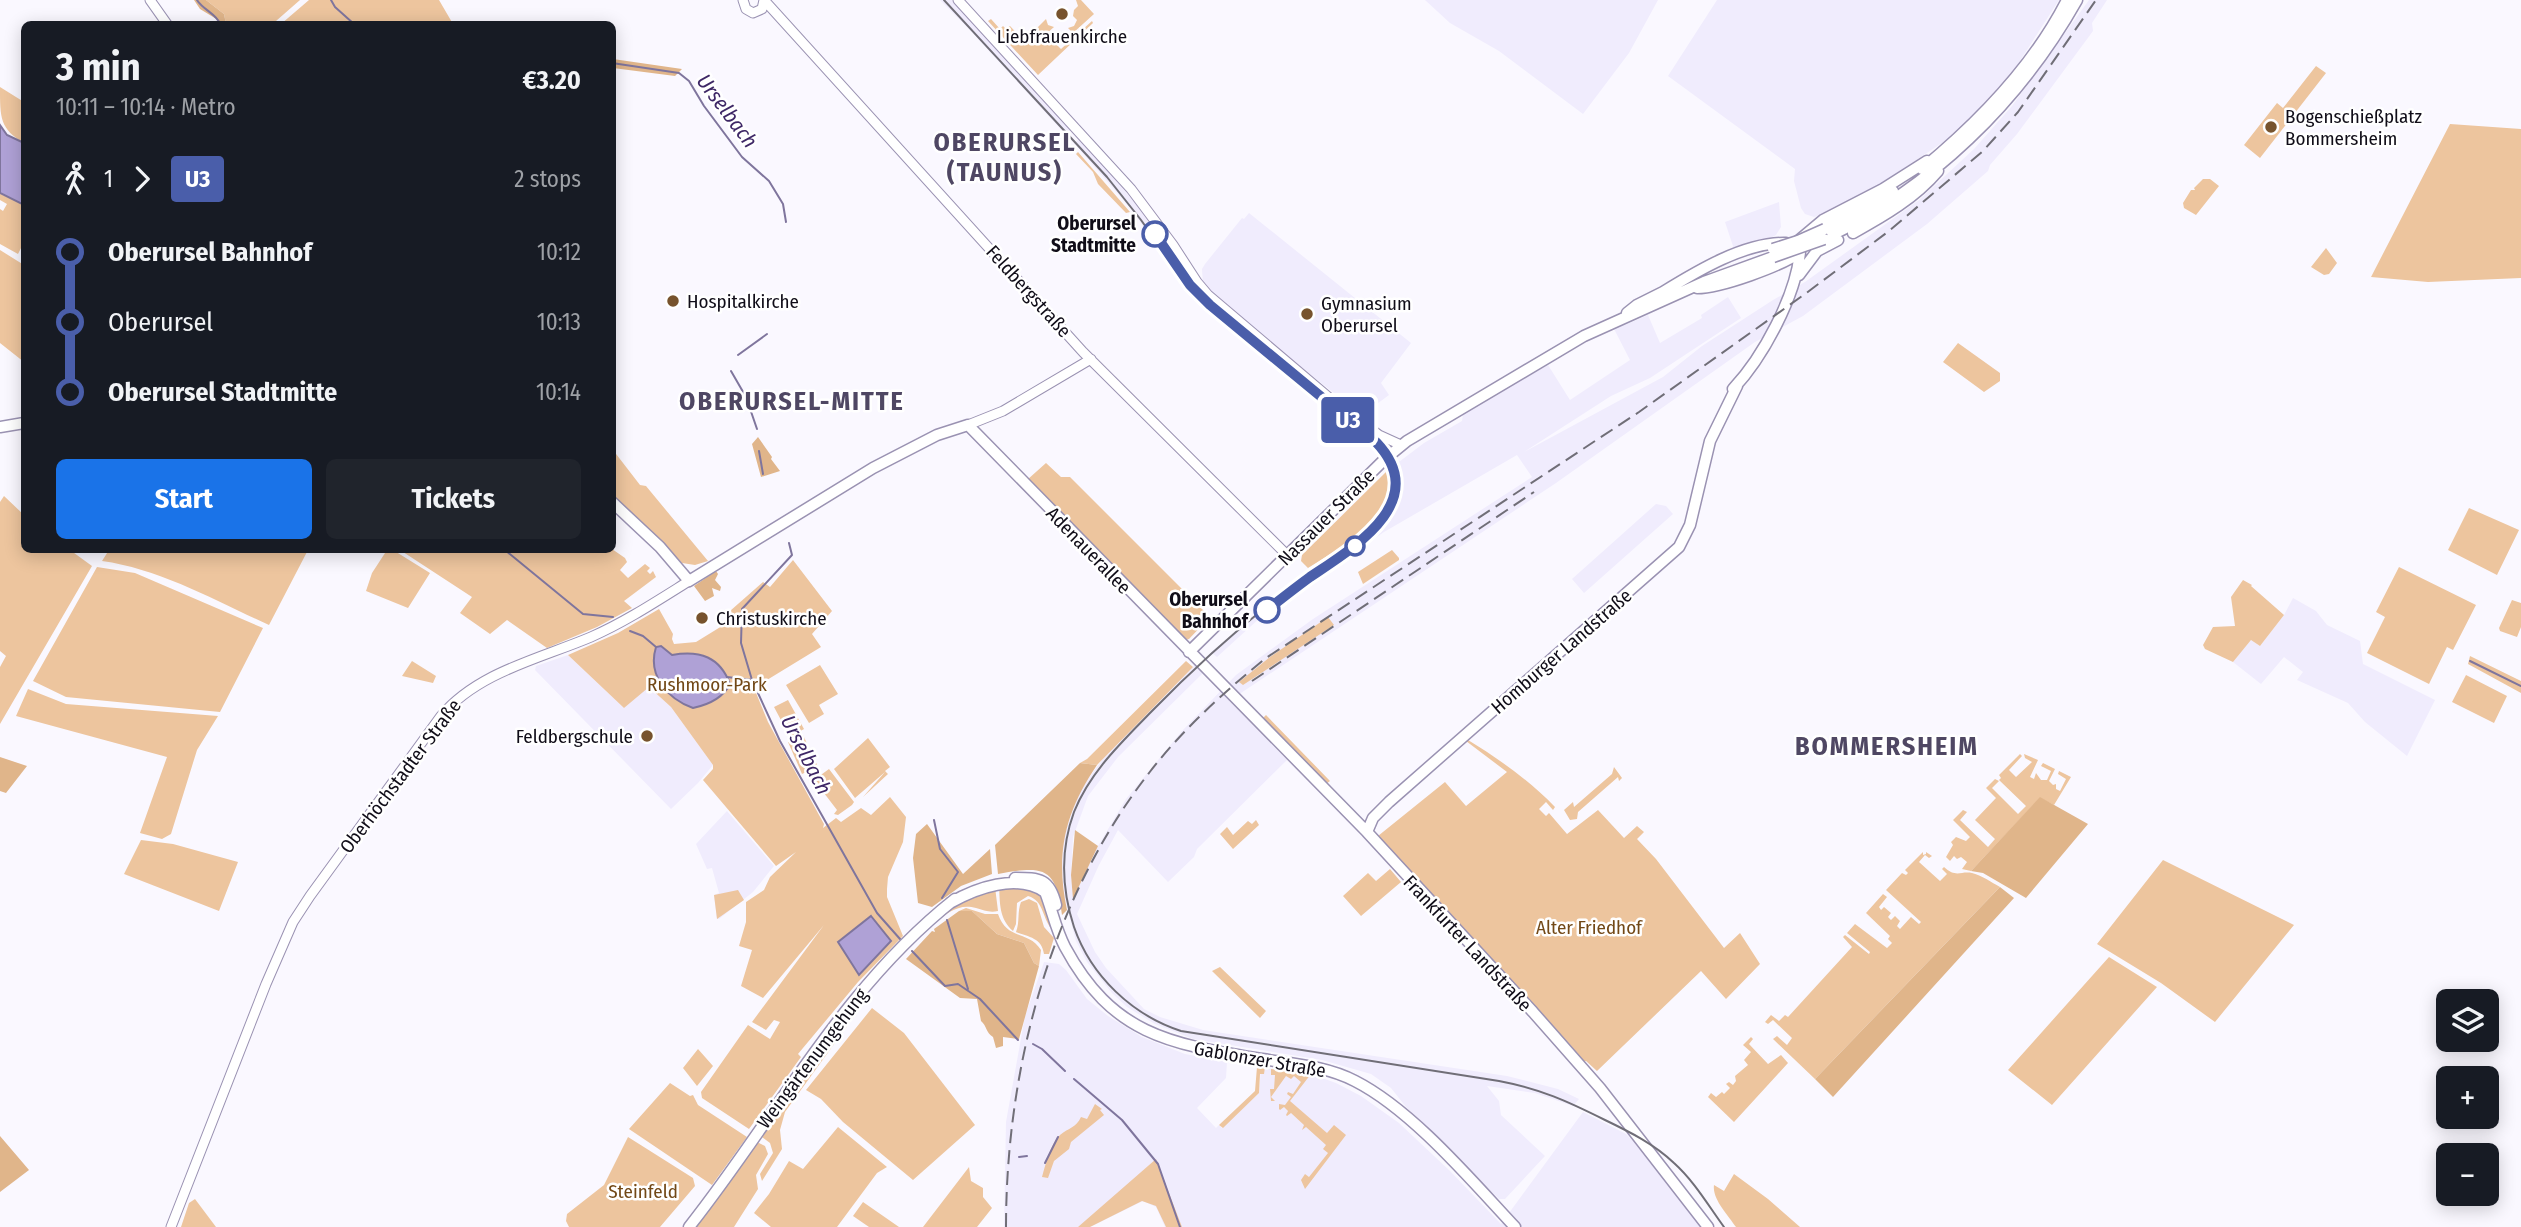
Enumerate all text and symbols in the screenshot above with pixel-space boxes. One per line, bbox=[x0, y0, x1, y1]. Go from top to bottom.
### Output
marker: Liebfrauenkirche bbox=[1054, 6, 1070, 22]
place label: Liebfrauenkirche bbox=[997, 25, 1127, 48]
text: 3 min bbox=[56, 44, 141, 90]
text: €3.20 bbox=[523, 65, 581, 96]
water label: Urselbach bbox=[691, 69, 763, 153]
text: 10:11 – 10:14 · Metro bbox=[56, 93, 236, 121]
place label: Bogenschießplatz Bommersheim bbox=[2285, 105, 2423, 150]
marker: Bogenschießplatz Bommersheim bbox=[2263, 119, 2279, 135]
district label: OBERURSEL (TAUNUS) bbox=[933, 127, 1077, 188]
icon: walk bbox=[56, 160, 94, 198]
icon: forward bbox=[123, 160, 161, 198]
text: 1 bbox=[104, 165, 113, 193]
text: U3 bbox=[185, 165, 210, 193]
text: 2 stops bbox=[514, 165, 581, 193]
place label: Oberursel Stadtmitte bbox=[1051, 212, 1137, 257]
marker: Oberursel Stadtmitte bbox=[1142, 221, 1168, 247]
text: Oberursel Bahnhof bbox=[108, 237, 312, 268]
text: 10:12 bbox=[537, 238, 581, 266]
street label: Feldbergstraße bbox=[981, 241, 1076, 342]
place label: Hospitalkirche bbox=[687, 290, 799, 313]
place label: Gymnasium Oberursel bbox=[1321, 292, 1412, 337]
marker: Hospitalkirche bbox=[665, 293, 681, 309]
marker: Gymnasium Oberursel bbox=[1299, 306, 1315, 322]
text: Oberursel bbox=[108, 307, 213, 338]
text: 10:13 bbox=[537, 308, 581, 336]
text: Oberursel Stadtmitte bbox=[108, 377, 337, 408]
text: 10:14 bbox=[536, 378, 581, 406]
district label: OBERURSEL-MITTE bbox=[679, 386, 905, 417]
line badge: U3 bbox=[1316, 397, 1380, 443]
text: U3 bbox=[1335, 406, 1361, 434]
button: Start bbox=[56, 459, 312, 539]
button: Tickets bbox=[326, 459, 581, 539]
street label: Nassauer Straße bbox=[1273, 464, 1379, 570]
street label: Adenauerallee bbox=[1041, 502, 1136, 599]
unlabelled marker bbox=[1345, 536, 1365, 556]
street label: Homburger Landstraße bbox=[1486, 584, 1636, 719]
place label: Oberursel Bahnhof bbox=[1169, 588, 1250, 633]
marker: Oberursel Bahnhof bbox=[1254, 597, 1280, 623]
place label: Christuskirche bbox=[716, 607, 827, 630]
marker: Christuskirche bbox=[694, 610, 710, 626]
park label: Rushmoor-Park bbox=[647, 673, 767, 696]
street label: Oberhöchstadter Straße bbox=[335, 695, 466, 858]
water label: Urselbach bbox=[775, 711, 837, 799]
place label: Feldbergschule bbox=[516, 725, 633, 748]
marker: Feldbergschule bbox=[639, 728, 655, 744]
district label: BOMMERSHEIM bbox=[1795, 731, 1979, 762]
street label: Frankfurter Landstraße bbox=[1399, 871, 1537, 1016]
park label: Alter Friedhof bbox=[1536, 916, 1643, 939]
street label: Weingärtenumgehung bbox=[752, 984, 873, 1133]
map controls bbox=[2436, 989, 2499, 1206]
button: layers bbox=[2436, 989, 2499, 1052]
street label: Gablonzer Straße bbox=[1192, 1037, 1328, 1082]
button: + bbox=[2436, 1066, 2499, 1129]
button: − bbox=[2436, 1143, 2499, 1206]
park label: Steinfeld bbox=[608, 1180, 678, 1203]

